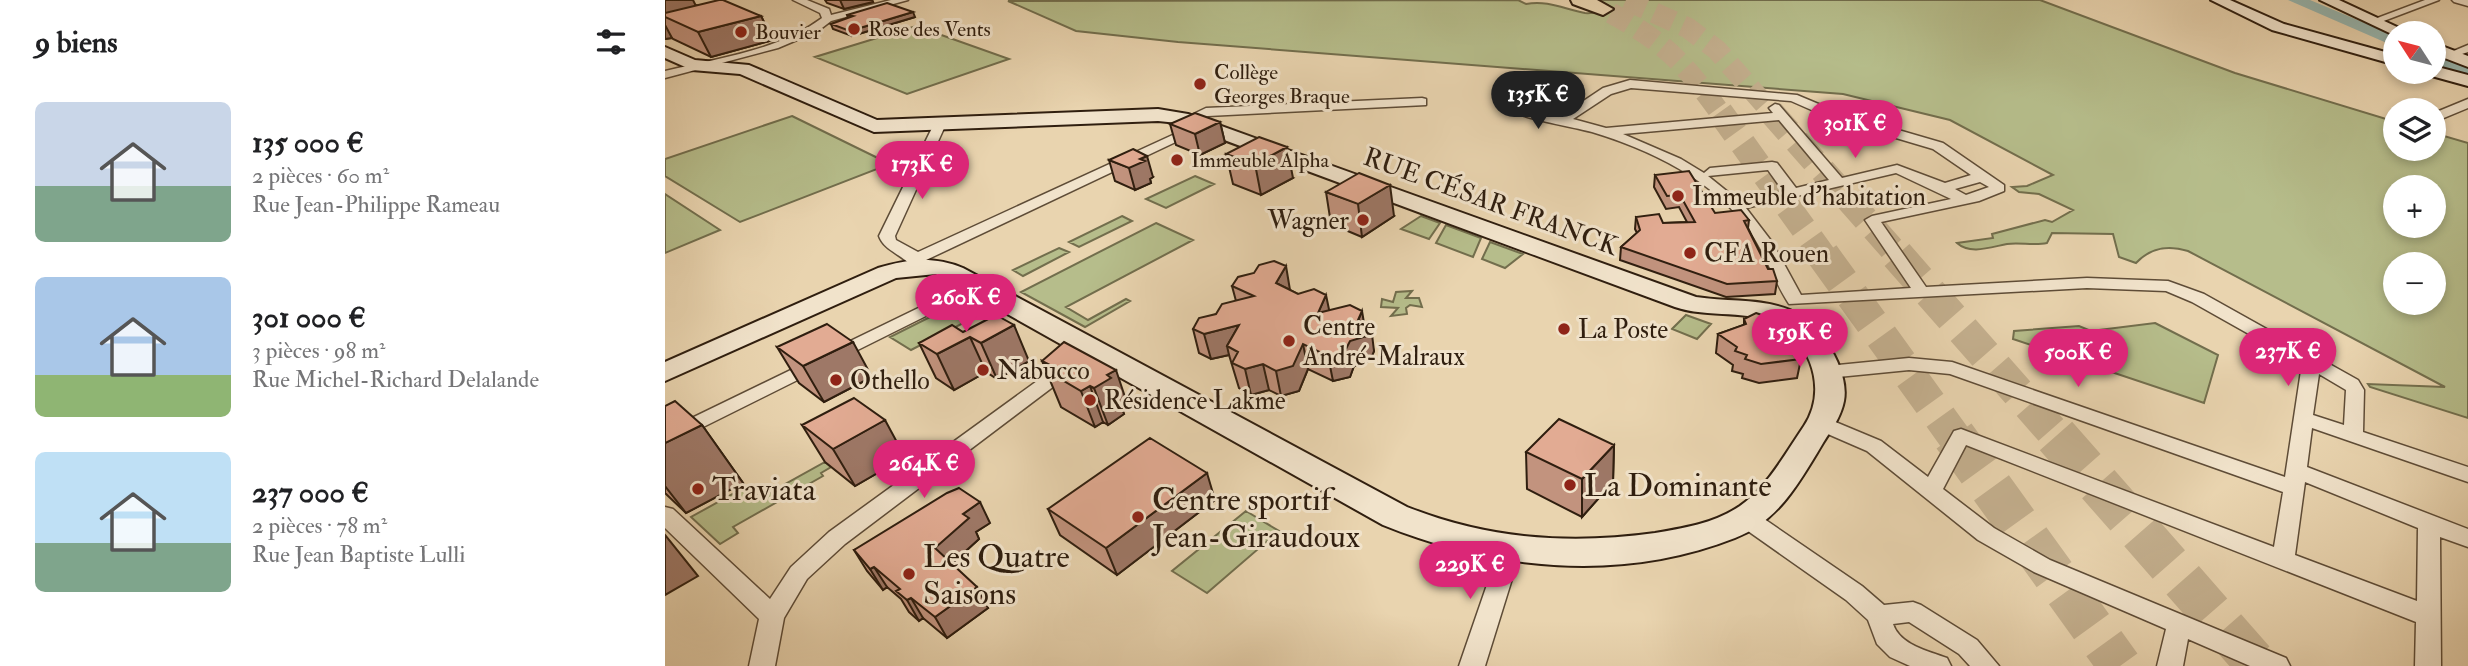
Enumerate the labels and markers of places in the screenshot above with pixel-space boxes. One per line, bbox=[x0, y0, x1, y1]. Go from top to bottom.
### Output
place label: Rose des Vents bbox=[868, 16, 991, 43]
place label: Bouvier bbox=[755, 19, 821, 46]
marker: Rose des Vents bbox=[846, 21, 862, 37]
marker: Bouvier bbox=[733, 24, 749, 40]
place label: Collège Georges Braque bbox=[1214, 59, 1350, 110]
pin: 135K € bbox=[1481, 72, 1595, 131]
marker: Collège Georges Braque bbox=[1192, 76, 1208, 92]
pin: 301K € bbox=[1798, 100, 1912, 160]
pin: 173K € bbox=[865, 142, 979, 201]
place label: Immeuble Alpha bbox=[1191, 147, 1329, 174]
marker: Immeuble Alpha bbox=[1169, 152, 1185, 168]
place label: Immeuble d'habitation bbox=[1692, 181, 1926, 213]
marker: Immeuble d'habitation bbox=[1670, 188, 1686, 204]
place label: Wagner bbox=[1266, 205, 1349, 237]
marker: Wagner bbox=[1355, 212, 1371, 228]
place label: CFA Rouen bbox=[1704, 238, 1829, 270]
marker: CFA Rouen bbox=[1682, 245, 1698, 261]
pin: 260K € bbox=[909, 274, 1023, 334]
pin: 159K € bbox=[1743, 310, 1857, 369]
place label: Centre André-Malraux bbox=[1302, 311, 1465, 373]
place label: La Poste bbox=[1578, 314, 1668, 346]
marker: La Poste bbox=[1556, 321, 1572, 337]
pin: 237K € bbox=[2231, 328, 2345, 388]
pin: 500K € bbox=[2021, 330, 2135, 389]
marker: Centre André-Malraux bbox=[1281, 333, 1297, 349]
place label: Nabucco bbox=[997, 355, 1090, 387]
marker: Nabucco bbox=[975, 362, 991, 378]
place label: Othello bbox=[850, 365, 930, 397]
marker: Othello bbox=[828, 372, 844, 388]
place label: Résidence Lakme bbox=[1104, 385, 1286, 417]
marker: Résidence Lakme bbox=[1082, 392, 1098, 408]
pin: 264K € bbox=[867, 440, 981, 500]
place label: La Dominante bbox=[1584, 466, 1772, 506]
place label: Traviata bbox=[712, 470, 817, 510]
marker: La Dominante bbox=[1562, 477, 1578, 493]
place label: Centre sportif Jean-Giraudoux bbox=[1151, 480, 1360, 557]
marker: Traviata bbox=[690, 481, 706, 497]
marker: Centre sportif Jean-Giraudoux bbox=[1130, 509, 1146, 525]
place label: Les Quatre Saisons bbox=[923, 537, 1070, 614]
pin: 229K € bbox=[1413, 542, 1527, 601]
marker: Les Quatre Saisons bbox=[901, 566, 917, 582]

